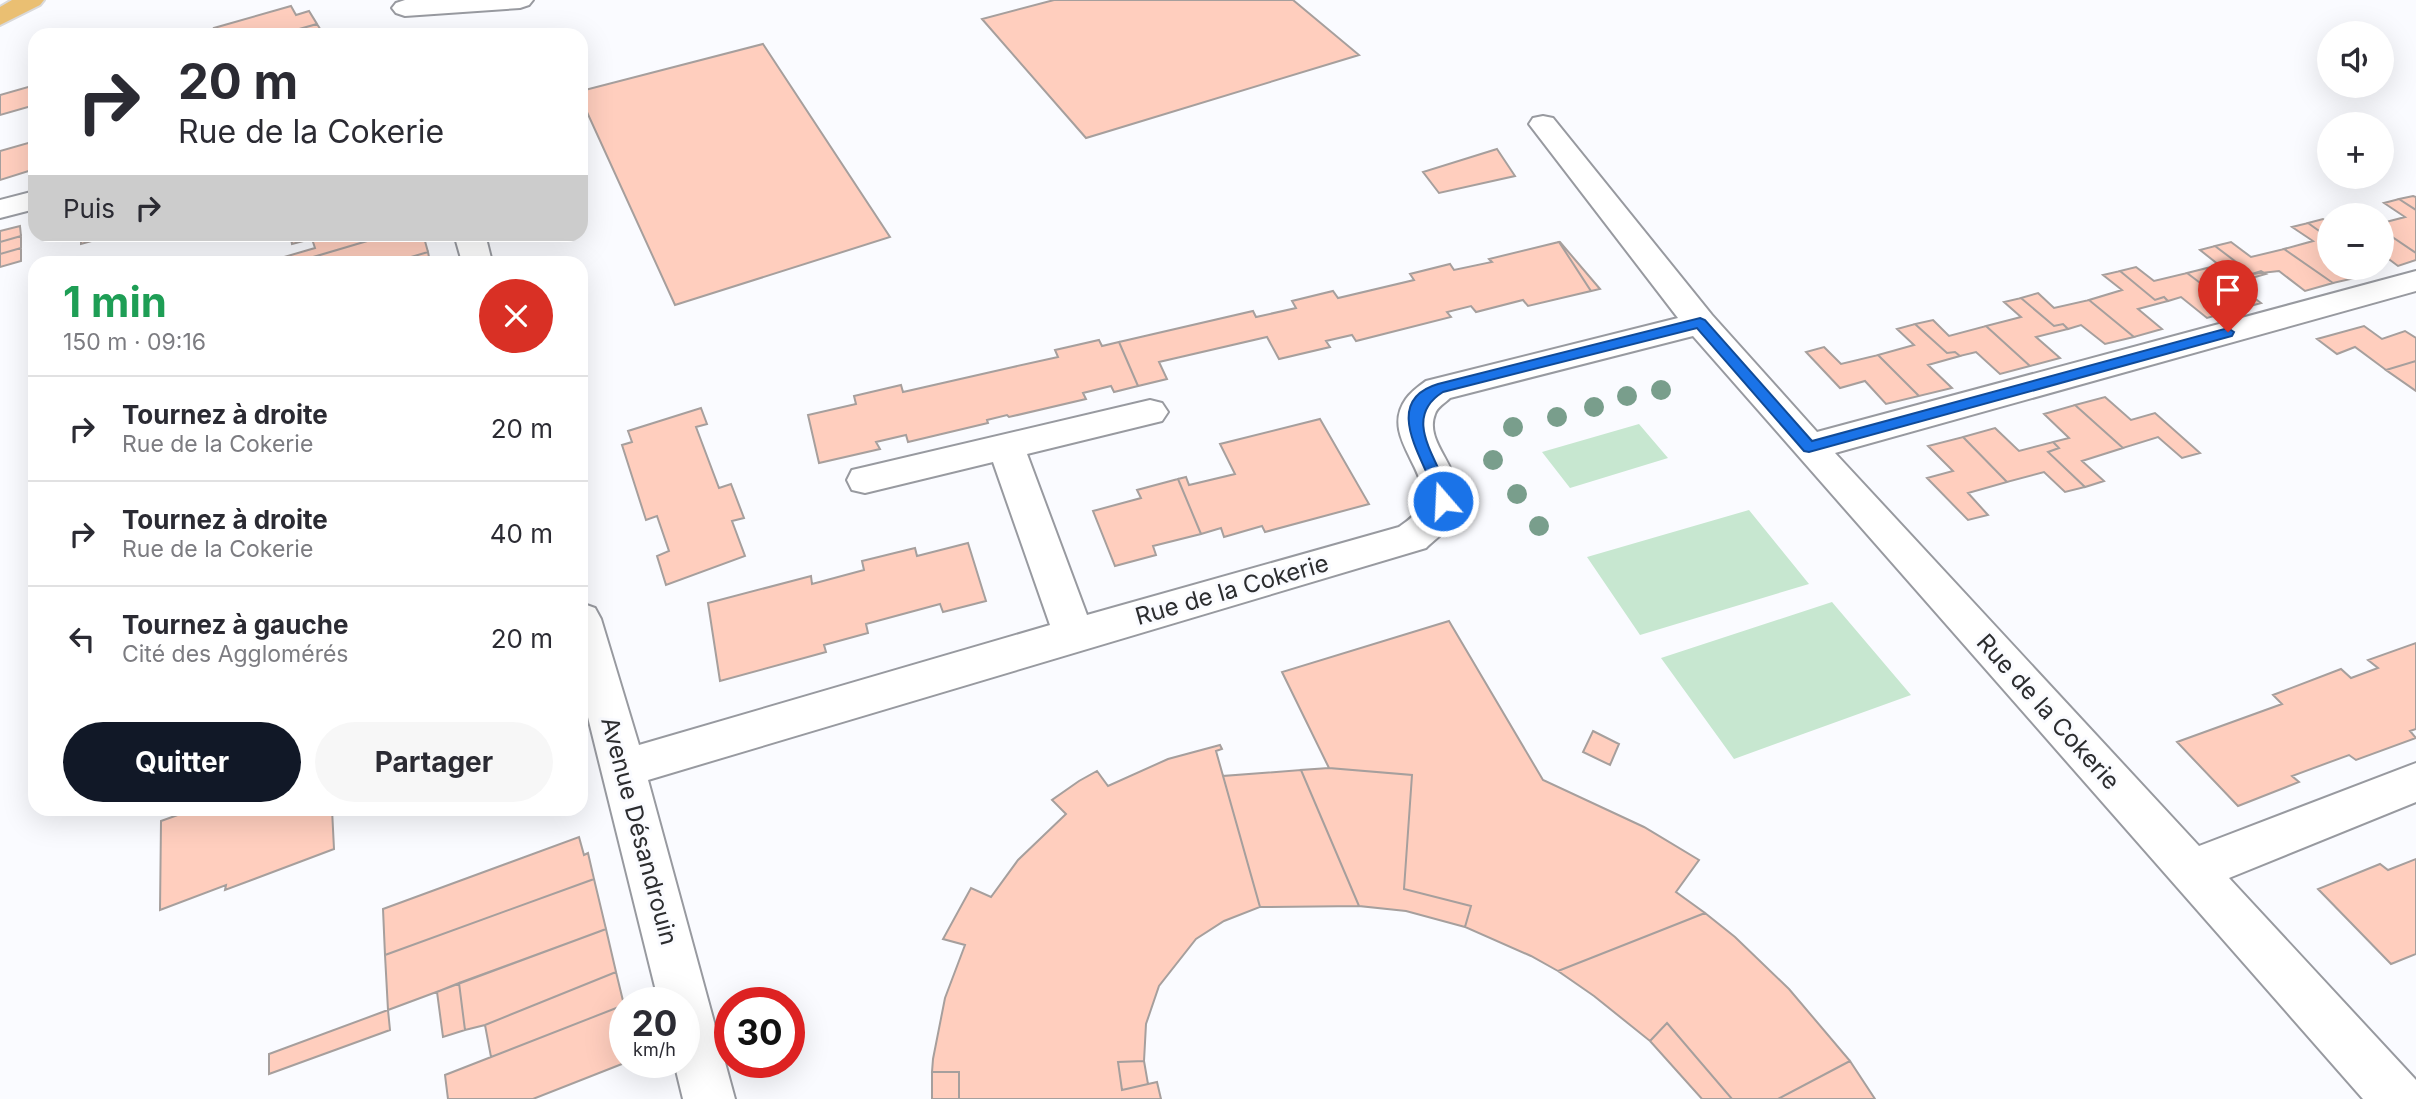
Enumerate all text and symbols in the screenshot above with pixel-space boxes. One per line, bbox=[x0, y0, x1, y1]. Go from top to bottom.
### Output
map controls bbox=[2317, 21, 2394, 280]
button: sound bbox=[2317, 21, 2394, 98]
text: 20 m bbox=[178, 52, 298, 111]
icon: right bbox=[63, 56, 154, 147]
text: Rue de la Cokerie bbox=[178, 112, 444, 151]
button: + bbox=[2317, 112, 2394, 189]
icon: right bbox=[129, 189, 167, 227]
text: Puis bbox=[63, 193, 115, 224]
button: − bbox=[2317, 203, 2394, 280]
pin bbox=[2198, 260, 2258, 332]
icon: arrive bbox=[2209, 271, 2247, 309]
text: 1 min bbox=[63, 276, 167, 327]
button: close bbox=[479, 279, 553, 353]
text: 150 m · 09:16 bbox=[63, 328, 206, 356]
text: Tournez à droite bbox=[122, 399, 328, 430]
icon: right bbox=[63, 410, 101, 448]
text: 20 m bbox=[491, 413, 553, 444]
text: Rue de la Cokerie bbox=[122, 430, 313, 458]
position arrow bbox=[1406, 464, 1480, 538]
text: Tournez à droite bbox=[122, 504, 328, 535]
icon: right bbox=[63, 515, 101, 553]
text: 40 m bbox=[490, 518, 553, 549]
text: Rue de la Cokerie bbox=[122, 535, 313, 563]
street label: Rue de la Cokerie bbox=[1132, 548, 1332, 631]
text: Tournez à gauche bbox=[122, 609, 348, 640]
icon: left bbox=[63, 620, 101, 658]
text: 20 m bbox=[491, 623, 553, 654]
street label: Rue de la Cokerie bbox=[1971, 628, 2126, 796]
text: Cité des Agglomérés bbox=[122, 640, 348, 668]
street label: Avenue Désandrouin bbox=[595, 714, 684, 948]
button: Quitter bbox=[63, 722, 301, 802]
button: Partager bbox=[315, 722, 553, 802]
speed limit sign: 30 bbox=[714, 987, 805, 1078]
text: 20 bbox=[632, 1002, 677, 1044]
text: km/h bbox=[633, 1039, 676, 1060]

